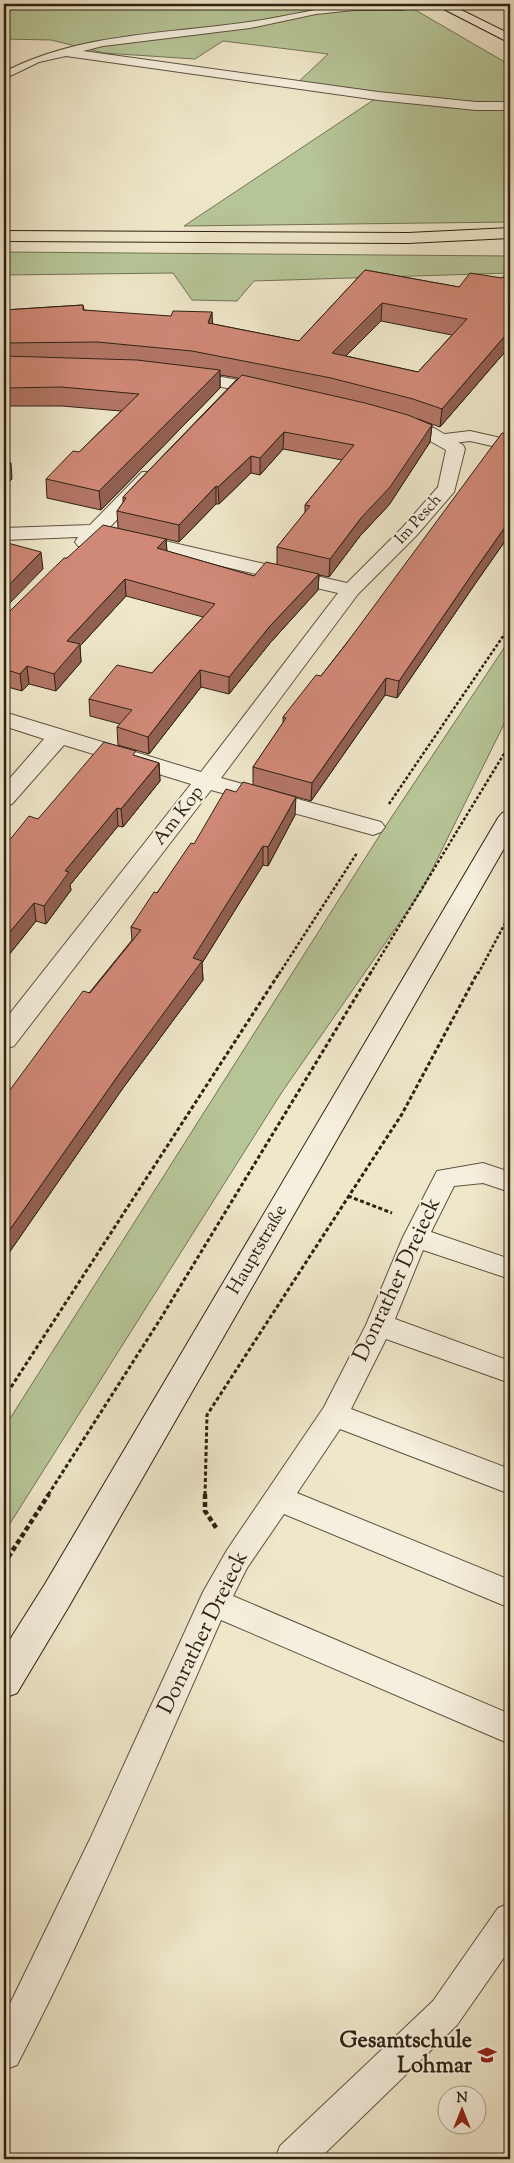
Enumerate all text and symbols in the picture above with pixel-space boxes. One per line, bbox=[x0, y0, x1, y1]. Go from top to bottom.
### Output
street label: Im Pesch bbox=[390, 489, 448, 550]
street label: Am Kop bbox=[147, 781, 211, 851]
street label: Donrather Dreieck bbox=[346, 1193, 450, 1367]
street label: Hauptstraße bbox=[221, 1200, 295, 1300]
street label: Donrather Dreieck bbox=[151, 1546, 257, 1720]
place label: Gesamtschule Lohmar bbox=[339, 2026, 473, 2083]
school or university icon: Gesamtschule Lohmar bbox=[476, 2044, 498, 2066]
north arrow bbox=[436, 2086, 486, 2136]
text: N bbox=[456, 2089, 468, 2109]

